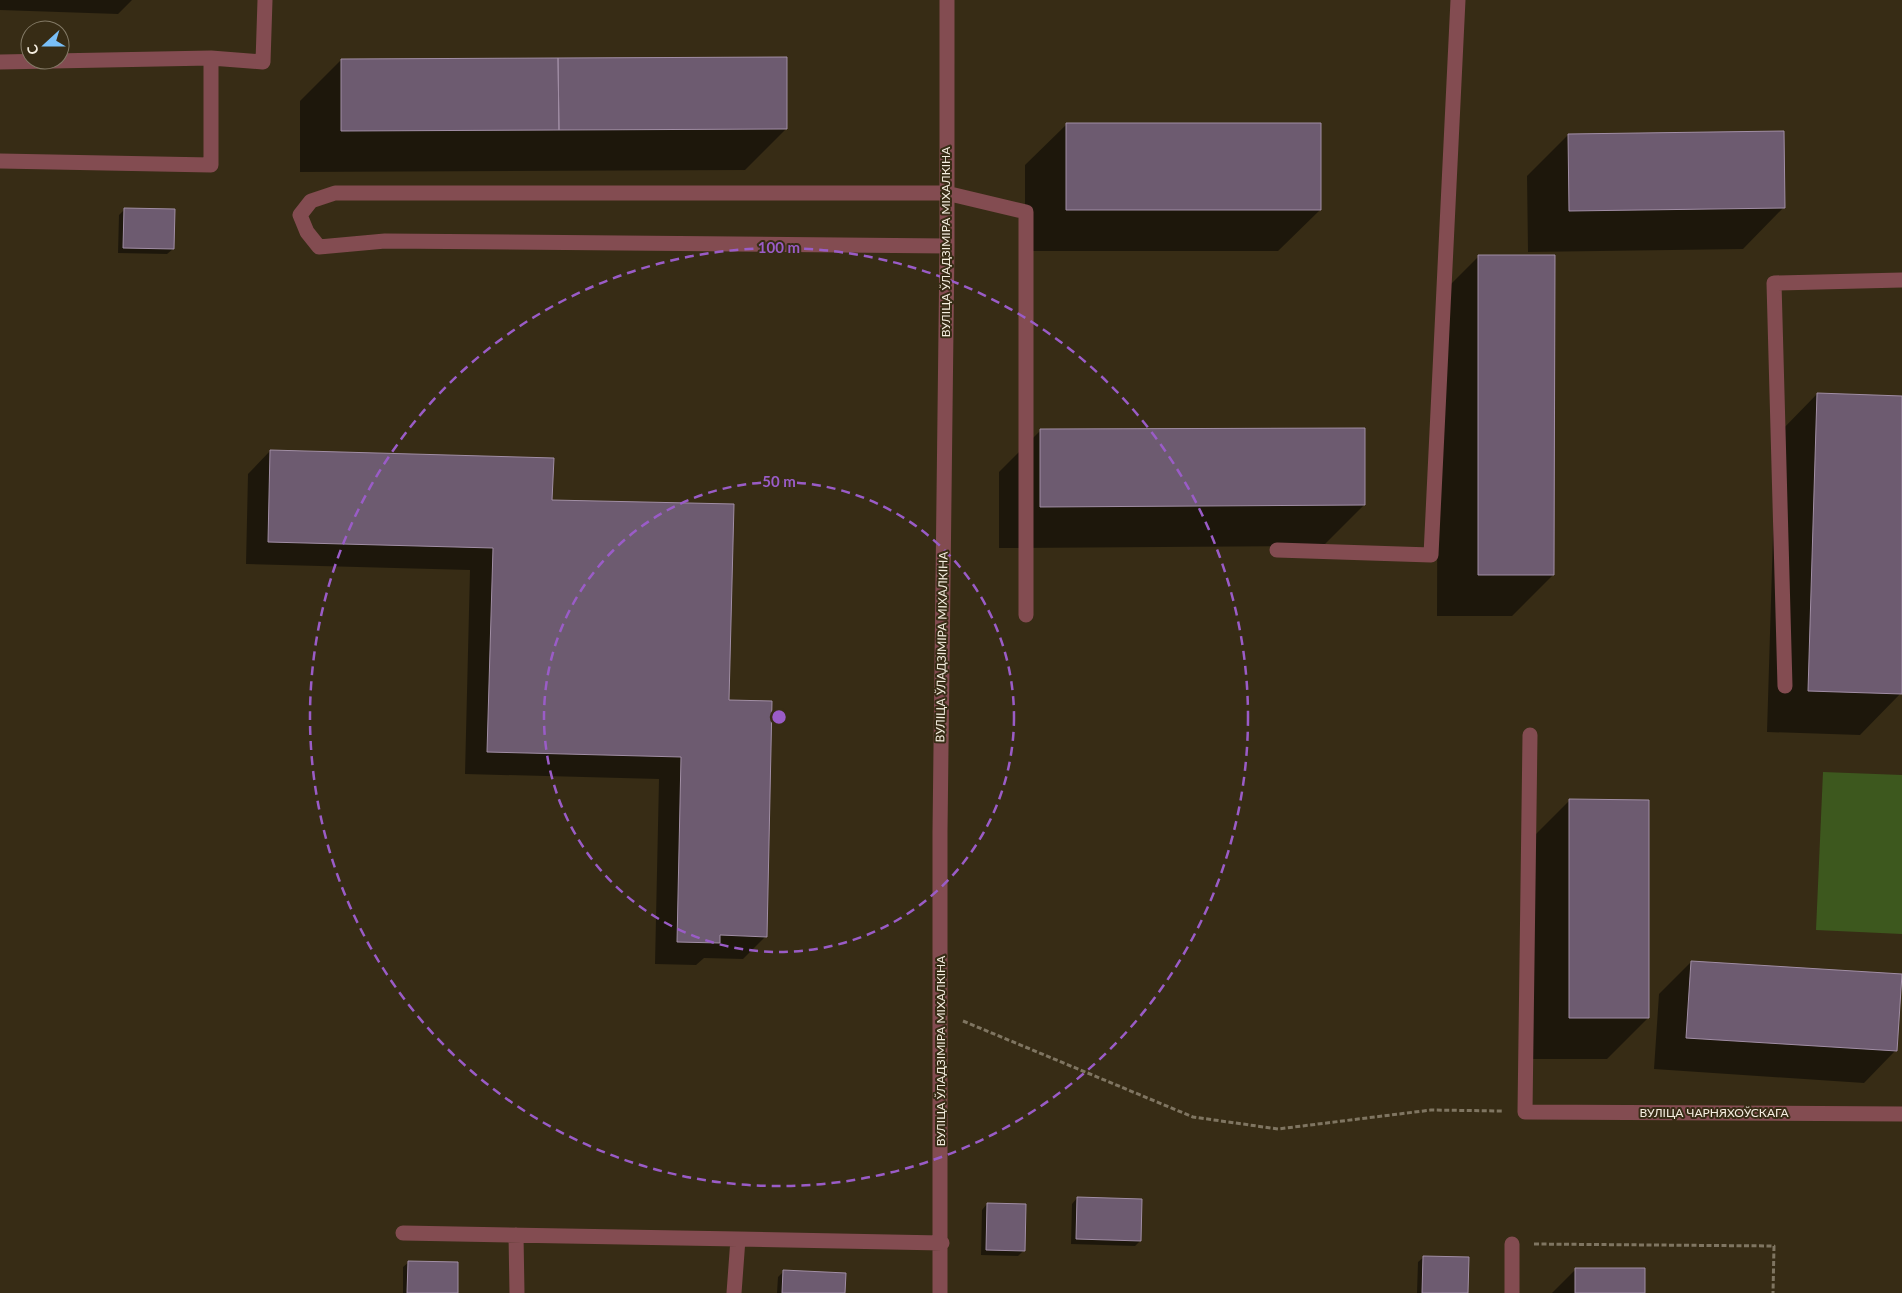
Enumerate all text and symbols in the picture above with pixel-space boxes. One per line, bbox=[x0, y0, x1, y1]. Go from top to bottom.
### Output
north arrow bbox=[20, 20, 70, 70]
text: С bbox=[23, 42, 42, 57]
street label: ВУЛІЦА ЎЛАДЗІМІРА МІХАЛКІНА bbox=[938, 146, 953, 337]
text: 100 m bbox=[758, 238, 800, 256]
text: 50 m bbox=[762, 472, 796, 490]
street label: ВУЛІЦА ЎЛАДЗІМІРА МІХАЛКІНА bbox=[932, 551, 951, 742]
centre of rings bbox=[770, 708, 788, 726]
street label: ВУЛІЦА ЎЛАДЗІМІРА МІХАЛКІНА bbox=[933, 955, 948, 1146]
street label: ВУЛІЦА ЧАРНЯХОЎСКАГА bbox=[1640, 1105, 1789, 1120]

